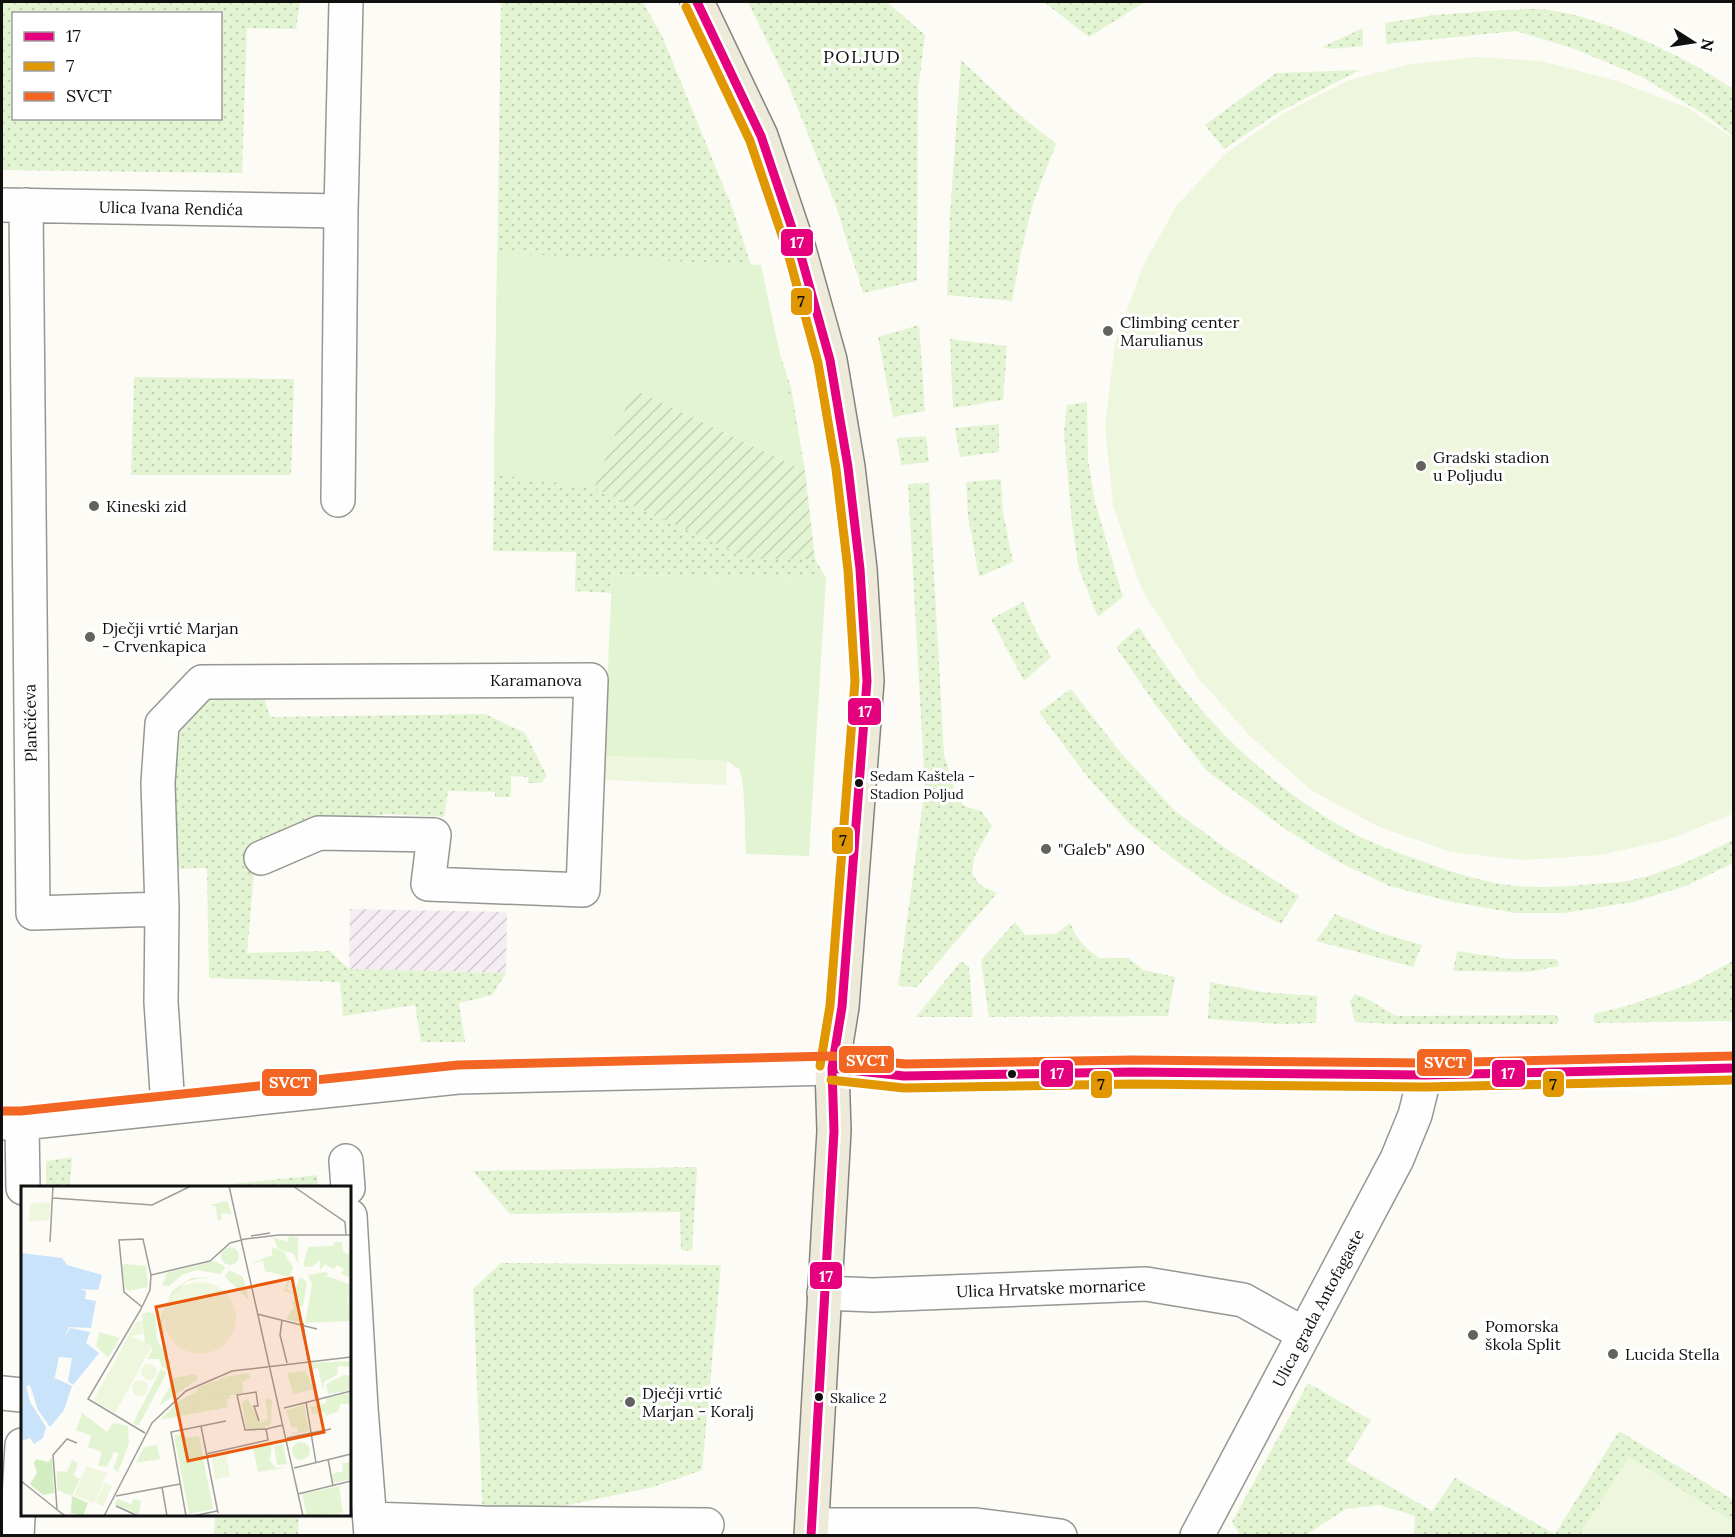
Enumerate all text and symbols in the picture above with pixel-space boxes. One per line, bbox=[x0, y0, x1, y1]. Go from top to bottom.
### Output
legend bbox=[12, 12, 222, 120]
north arrow bbox=[1663, 12, 1723, 72]
text: 17 bbox=[66, 24, 81, 47]
text: N bbox=[1697, 37, 1719, 53]
district label: POLJUD bbox=[823, 45, 901, 68]
text: 7 bbox=[66, 54, 74, 77]
text: SVCT bbox=[66, 84, 112, 107]
street label: Ulica Ivana Rendića bbox=[99, 197, 243, 219]
line badge: 17 bbox=[780, 228, 814, 257]
text: 17 bbox=[790, 232, 804, 252]
line badge: 7 bbox=[790, 287, 813, 316]
text: 7 bbox=[797, 291, 805, 311]
place label: Climbing center Marulianus bbox=[1120, 312, 1239, 350]
marker: Climbing center Marulianus bbox=[1101, 324, 1115, 338]
place label: Gradski stadion u Poljudu bbox=[1433, 447, 1550, 485]
marker: Gradski stadion u Poljudu bbox=[1414, 459, 1428, 473]
place label: Kineski zid bbox=[106, 496, 187, 516]
marker: Kineski zid bbox=[87, 499, 101, 513]
place label: Dječji vrtić Marjan - Crvenkapica bbox=[102, 618, 239, 656]
marker: Dječji vrtić Marjan - Crvenkapica bbox=[83, 630, 97, 644]
street label: Karamanova bbox=[490, 670, 582, 690]
street label: Plančićeva bbox=[19, 684, 41, 762]
line badge: 17 bbox=[847, 697, 882, 726]
text: 17 bbox=[858, 701, 872, 721]
place label: Sedam Kaštela - Stadion Poljud bbox=[870, 767, 975, 803]
marker: Sedam Kaštela - Stadion Poljud bbox=[853, 777, 865, 789]
line badge: 7 bbox=[831, 826, 854, 855]
text: 7 bbox=[839, 830, 847, 850]
place label: "Galeb" A90 bbox=[1058, 839, 1145, 859]
marker: "Galeb" A90 bbox=[1039, 842, 1053, 856]
line badge: SVCT bbox=[838, 1045, 895, 1074]
line badge: SVCT bbox=[1416, 1048, 1473, 1077]
text: SVCT bbox=[846, 1050, 888, 1070]
text: SVCT bbox=[1424, 1052, 1466, 1072]
line badge: 17 bbox=[1040, 1059, 1074, 1088]
line badge: 17 bbox=[1491, 1059, 1526, 1088]
text: 17 bbox=[1050, 1063, 1064, 1083]
text: 17 bbox=[1501, 1063, 1515, 1083]
line badge: SVCT bbox=[261, 1068, 318, 1097]
unlabelled marker bbox=[1006, 1068, 1018, 1080]
line badge: 7 bbox=[1090, 1070, 1113, 1099]
line badge: 7 bbox=[1542, 1070, 1565, 1098]
text: SVCT bbox=[269, 1072, 311, 1092]
text: 7 bbox=[1097, 1074, 1105, 1094]
text: 7 bbox=[1549, 1074, 1557, 1094]
inset map bbox=[21, 1186, 351, 1516]
street label: Ulica grada Antofagaste bbox=[1268, 1225, 1368, 1390]
line badge: 17 bbox=[809, 1261, 843, 1290]
text: 17 bbox=[819, 1266, 833, 1286]
street label: Ulica Hrvatske mornarice bbox=[956, 1275, 1146, 1301]
place label: Pomorska škola Split bbox=[1485, 1316, 1562, 1354]
marker: Pomorska škola Split bbox=[1466, 1328, 1480, 1342]
place label: Lucida Stella bbox=[1625, 1344, 1720, 1364]
marker: Lucida Stella bbox=[1606, 1347, 1620, 1361]
place label: Dječji vrtić Marjan - Koralj bbox=[642, 1383, 754, 1421]
place label: Skalice 2 bbox=[830, 1389, 887, 1407]
marker: Skalice 2 bbox=[813, 1391, 825, 1403]
marker: Dječji vrtić Marjan - Koralj bbox=[623, 1395, 637, 1409]

